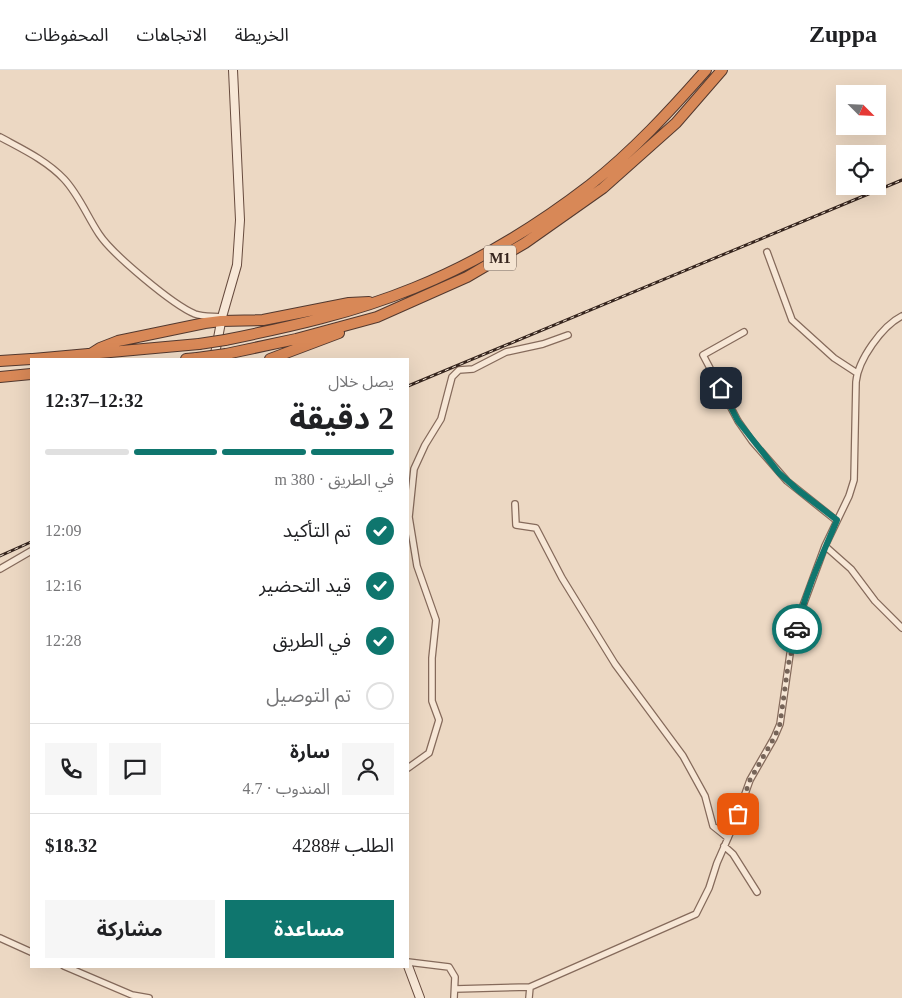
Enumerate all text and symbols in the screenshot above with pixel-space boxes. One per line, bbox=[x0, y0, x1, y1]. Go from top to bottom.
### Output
text: Zuppa bbox=[809, 21, 877, 47]
text: المحفوظات bbox=[25, 25, 109, 45]
text: الاتجاهات bbox=[137, 25, 207, 45]
text: الخريطة bbox=[235, 25, 289, 45]
north arrow bbox=[836, 85, 886, 135]
map controls bbox=[836, 85, 886, 195]
button: locate bbox=[836, 145, 886, 195]
road number: M1 bbox=[484, 246, 516, 270]
pin bbox=[700, 367, 742, 409]
text: يصل خلال bbox=[328, 373, 394, 390]
icon: home bbox=[707, 374, 735, 402]
text: 12:32–12:37 bbox=[45, 390, 143, 411]
text: 2 دقيقة bbox=[289, 400, 394, 436]
text: في الطريق · 380 m bbox=[274, 471, 394, 488]
icon: check bbox=[366, 517, 394, 545]
text: تم التأكيد bbox=[283, 520, 351, 541]
text: 12:09 bbox=[45, 522, 81, 539]
icon: check bbox=[366, 572, 394, 600]
text: قيد التحضير bbox=[259, 575, 351, 596]
text: 12:16 bbox=[45, 577, 81, 594]
courier bbox=[772, 604, 822, 654]
icon: car bbox=[783, 615, 811, 643]
icon: check bbox=[366, 627, 394, 655]
text: في الطريق bbox=[273, 630, 351, 651]
text: 12:28 bbox=[45, 632, 81, 649]
text: تم التوصيل bbox=[266, 685, 351, 706]
text: سارة bbox=[290, 741, 330, 762]
button: phone bbox=[45, 743, 97, 795]
button: chat bbox=[109, 743, 161, 795]
button: person bbox=[342, 743, 394, 795]
text: المندوب · 4.7 bbox=[242, 780, 330, 797]
pin bbox=[717, 793, 759, 835]
icon: bag bbox=[724, 800, 752, 828]
text: $18.32 bbox=[45, 835, 97, 856]
text: الطلب #4288 bbox=[292, 835, 394, 856]
button: مشاركة bbox=[45, 900, 215, 958]
button: مساعدة bbox=[225, 900, 394, 958]

